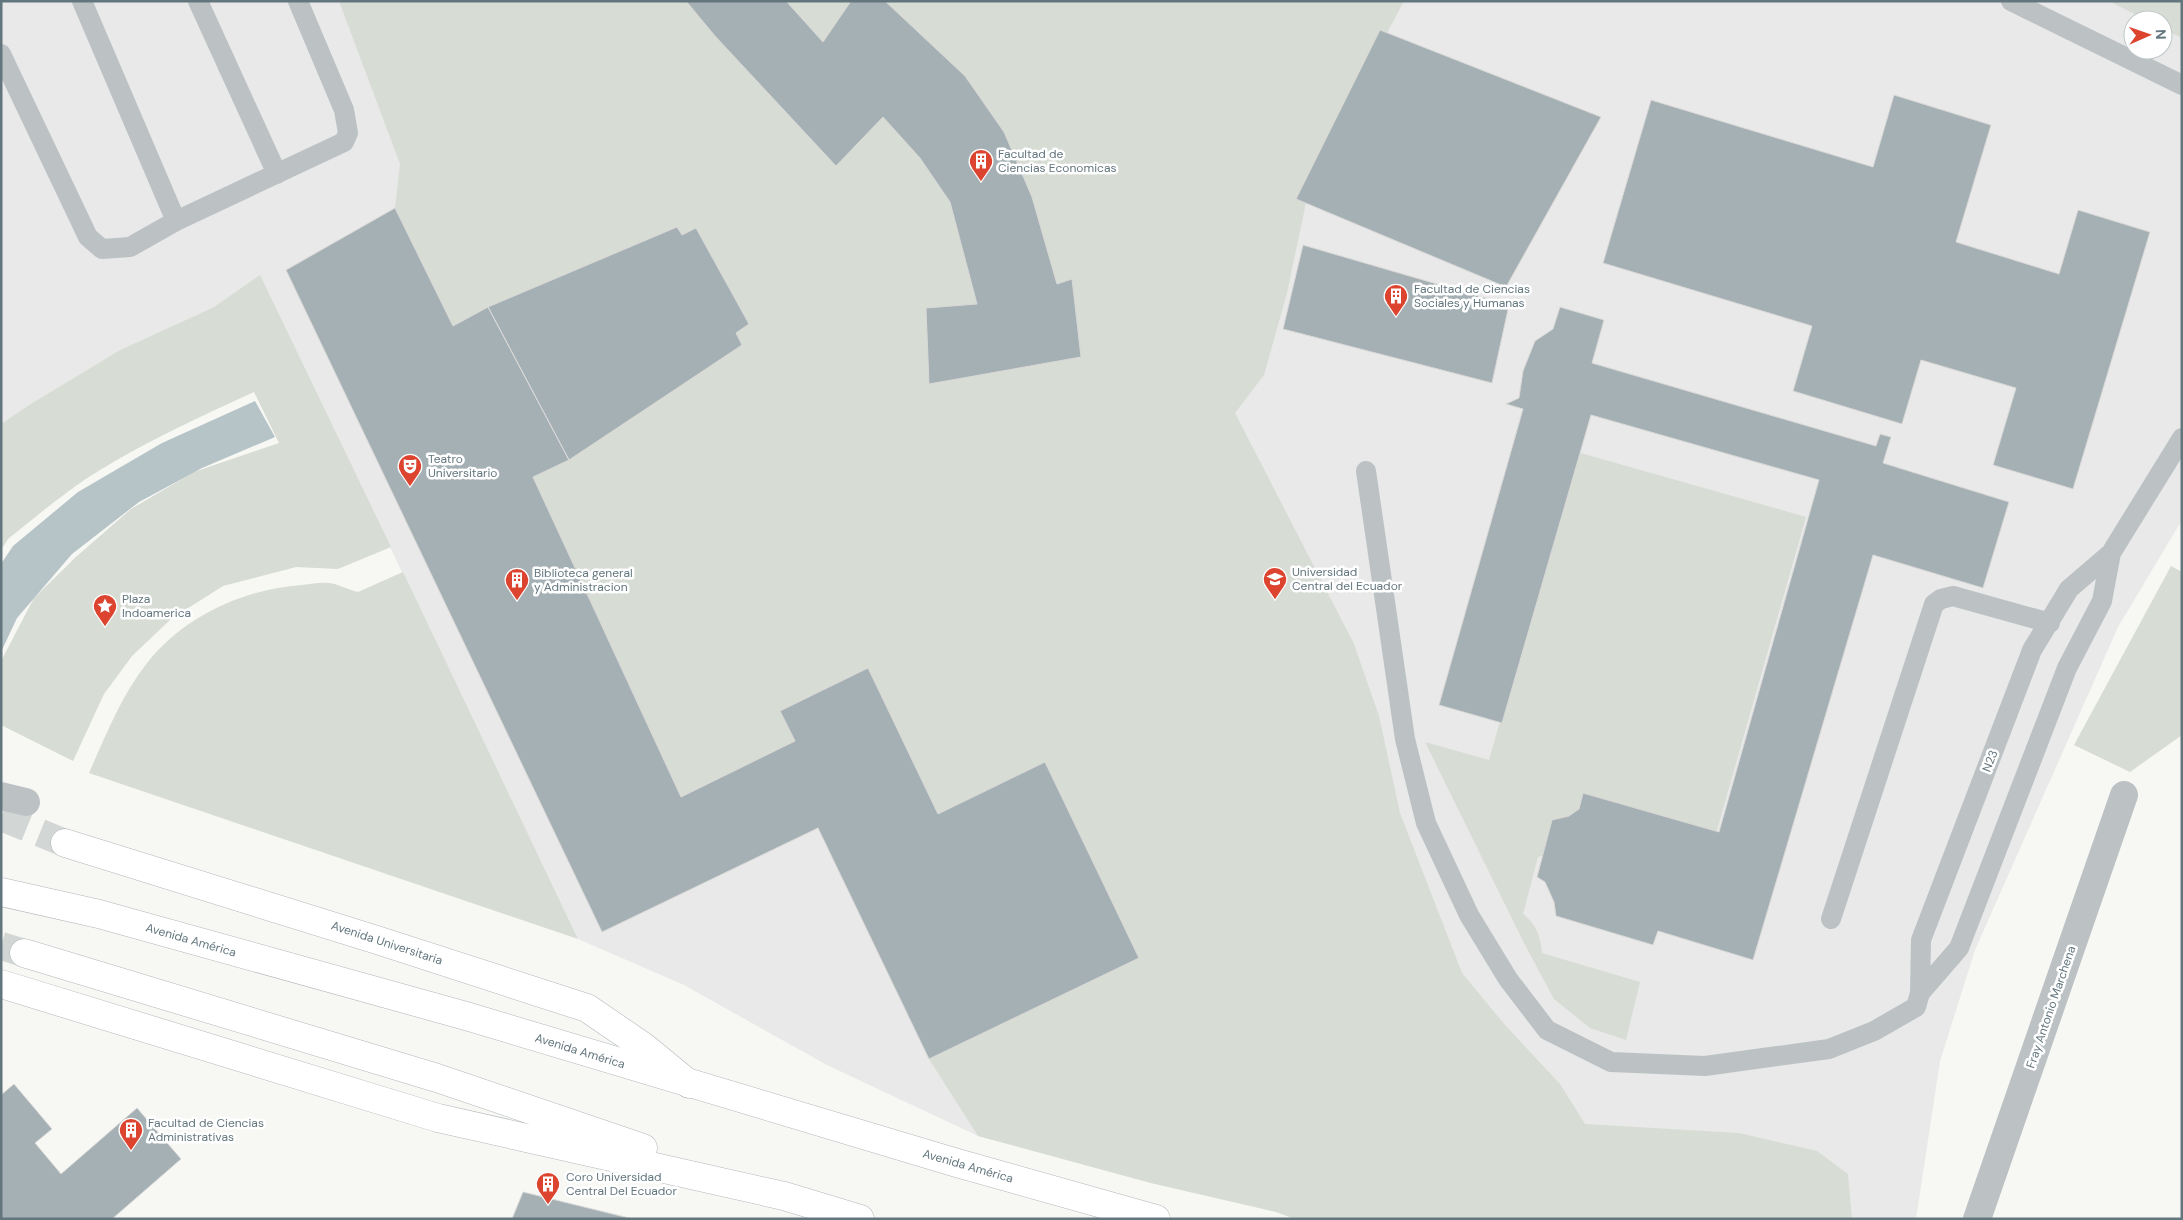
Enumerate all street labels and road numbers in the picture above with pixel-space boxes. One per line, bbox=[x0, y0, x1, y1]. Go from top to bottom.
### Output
street label: N23 bbox=[1979, 748, 2001, 774]
street label: Avenida Universitaria bbox=[329, 917, 445, 969]
street label: Avenida América bbox=[144, 919, 238, 961]
street label: Fray Antonio Marchena bbox=[2023, 944, 2079, 1070]
street label: Avenida América bbox=[533, 1030, 627, 1072]
street label: Avenida América bbox=[921, 1145, 1015, 1187]

